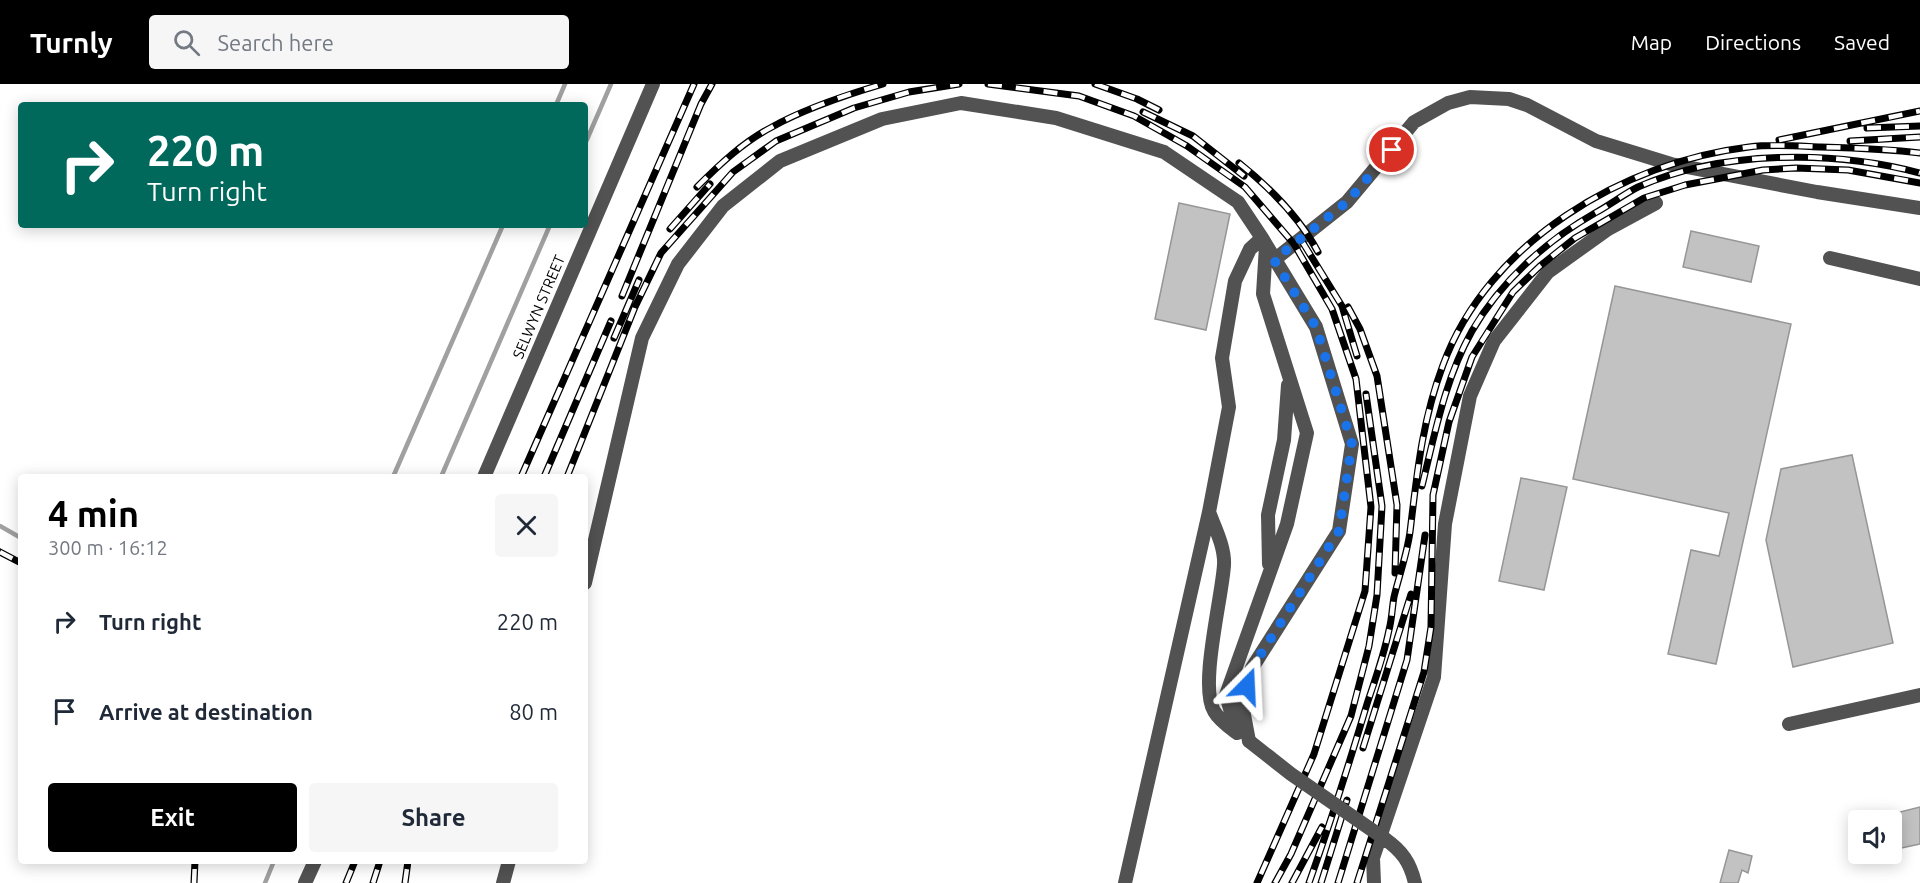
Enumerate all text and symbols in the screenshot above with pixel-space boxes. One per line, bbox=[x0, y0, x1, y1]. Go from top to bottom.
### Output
search box bbox=[149, 15, 569, 69]
icon: search bbox=[170, 26, 203, 59]
text: Turnly bbox=[30, 27, 113, 58]
text: Search here bbox=[218, 30, 334, 55]
text: Map bbox=[1631, 30, 1672, 54]
text: Directions bbox=[1705, 30, 1801, 54]
text: Saved bbox=[1834, 30, 1890, 54]
pin bbox=[1366, 124, 1417, 175]
icon: right bbox=[48, 126, 126, 204]
text: 220 m bbox=[147, 127, 264, 174]
icon: arrive bbox=[1375, 133, 1408, 166]
text: Turn right bbox=[147, 176, 267, 206]
street label: SELWYN STREET bbox=[509, 252, 568, 361]
text: 4 min bbox=[48, 493, 139, 534]
button: close bbox=[495, 494, 558, 557]
text: 300 m · 16:12 bbox=[48, 536, 168, 559]
icon: right bbox=[48, 605, 81, 638]
text: Turn right bbox=[99, 609, 201, 634]
text: 220 m bbox=[497, 609, 558, 634]
position arrow bbox=[1215, 654, 1279, 718]
icon: arrive bbox=[48, 695, 81, 728]
text: Arrive at destination bbox=[99, 699, 313, 724]
text: 80 m bbox=[509, 699, 558, 724]
button: Exit bbox=[48, 783, 297, 852]
button: Share bbox=[309, 783, 558, 852]
map controls bbox=[1848, 810, 1902, 864]
button: sound bbox=[1848, 810, 1902, 864]

